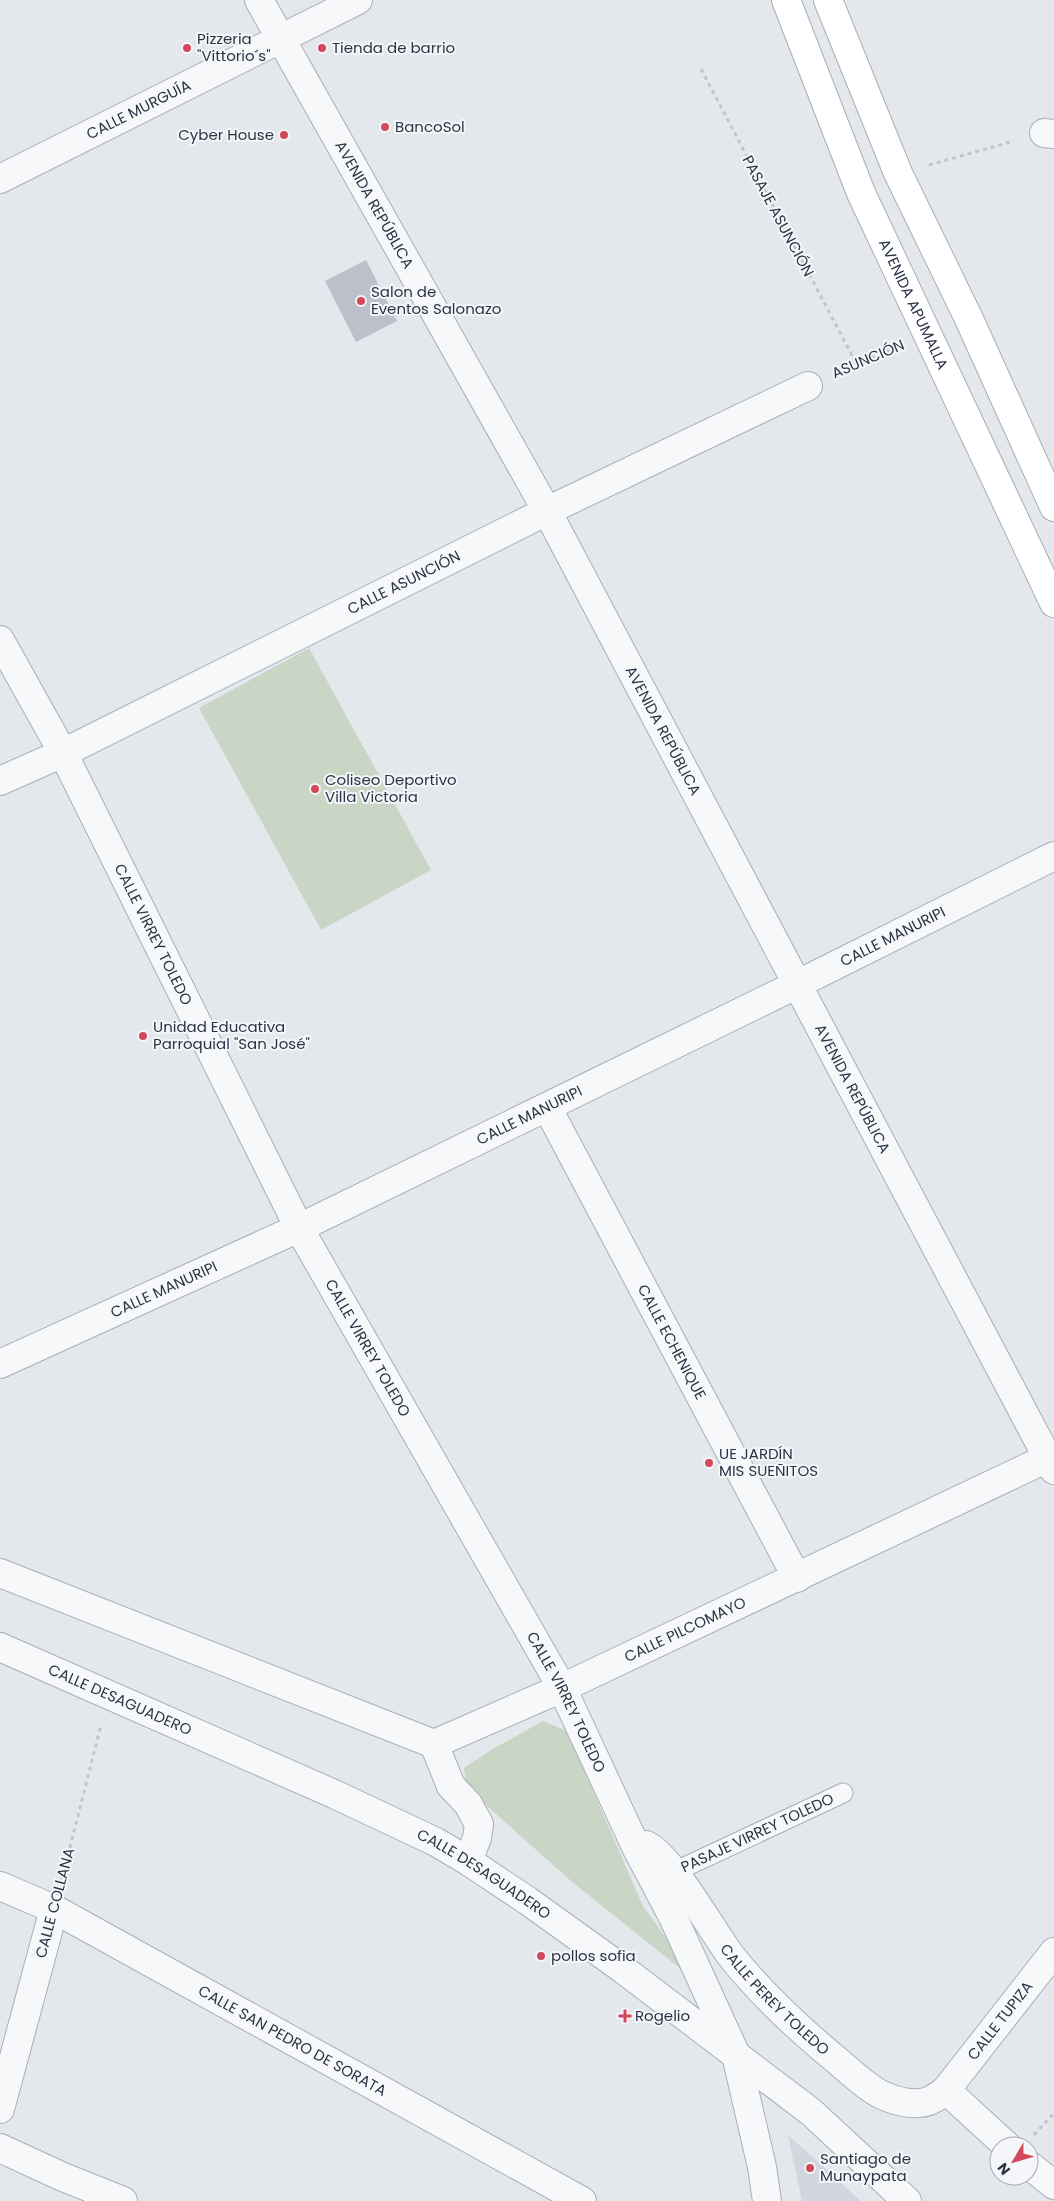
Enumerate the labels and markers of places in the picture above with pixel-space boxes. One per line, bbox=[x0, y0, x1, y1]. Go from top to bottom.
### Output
place label: Pizzeria "Vittorio´s" bbox=[197, 28, 271, 66]
place label: Tienda de barrio bbox=[332, 37, 455, 58]
marker: Pizzeria "Vittorio´s" bbox=[181, 42, 193, 54]
marker: Tienda de barrio bbox=[316, 42, 328, 54]
place label: BancoSol bbox=[395, 116, 465, 137]
marker: BancoSol bbox=[379, 121, 391, 133]
place label: Cyber House bbox=[178, 124, 274, 145]
marker: Cyber House bbox=[278, 129, 290, 141]
place label: Salon de Eventos Salonazo bbox=[371, 281, 501, 319]
marker: Salon de Eventos Salonazo bbox=[355, 295, 367, 307]
place label: Coliseo Deportivo Villa Victoria bbox=[325, 769, 457, 807]
marker: Coliseo Deportivo Villa Victoria bbox=[309, 783, 321, 795]
place label: Unidad Educativa Parroquial "San José" bbox=[153, 1016, 310, 1054]
marker: Unidad Educativa Parroquial "San José" bbox=[137, 1030, 149, 1042]
place label: UE JARDÍN MIS SUEÑITOS bbox=[719, 1443, 818, 1481]
marker: UE JARDÍN MIS SUEÑITOS bbox=[703, 1457, 715, 1469]
place label: pollos sofia bbox=[551, 1945, 636, 1966]
marker: pollos sofia bbox=[535, 1950, 547, 1962]
place label: Rogelio bbox=[635, 2005, 690, 2026]
marker: Rogelio bbox=[619, 2010, 631, 2022]
place label: Santiago de Munaypata bbox=[820, 2148, 911, 2186]
marker: Santiago de Munaypata bbox=[804, 2162, 816, 2174]

